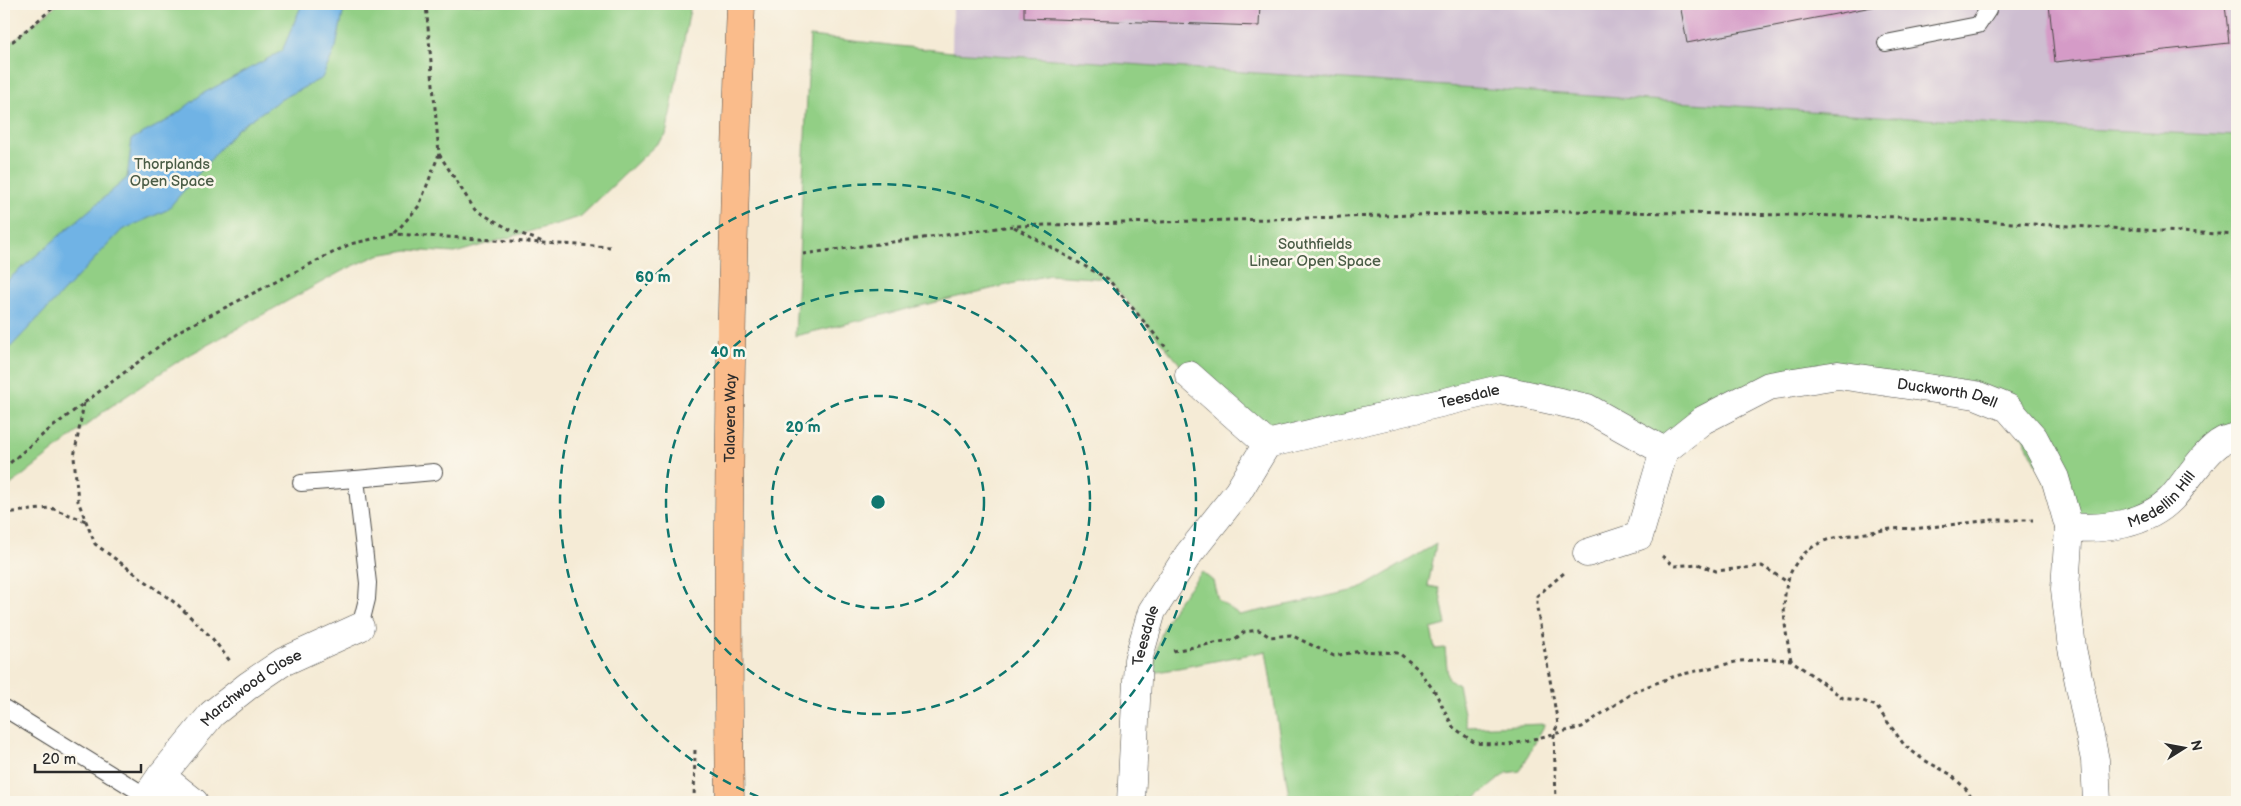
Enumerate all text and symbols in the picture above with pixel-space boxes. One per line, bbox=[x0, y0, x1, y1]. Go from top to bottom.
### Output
park label: Thorplands Open Space bbox=[130, 155, 214, 191]
park label: Southfields Linear Open Space bbox=[1249, 235, 1381, 271]
text: 60 m bbox=[635, 268, 671, 287]
text: 40 m bbox=[710, 343, 746, 362]
street label: Talavera Way bbox=[720, 373, 740, 463]
street label: Duckworth Dell bbox=[1896, 374, 2000, 412]
street label: Teesdale bbox=[1437, 380, 1502, 413]
text: 20 m bbox=[786, 418, 821, 437]
street label: Medellin Hill bbox=[2125, 467, 2199, 532]
centre of rings bbox=[869, 493, 887, 511]
street label: Teesdale bbox=[1128, 601, 1163, 666]
street label: Marchwood Close bbox=[196, 645, 305, 730]
north arrow bbox=[2158, 724, 2208, 774]
text: N bbox=[2187, 739, 2206, 752]
scale bar bbox=[35, 741, 141, 773]
text: 20 m bbox=[42, 750, 76, 769]

